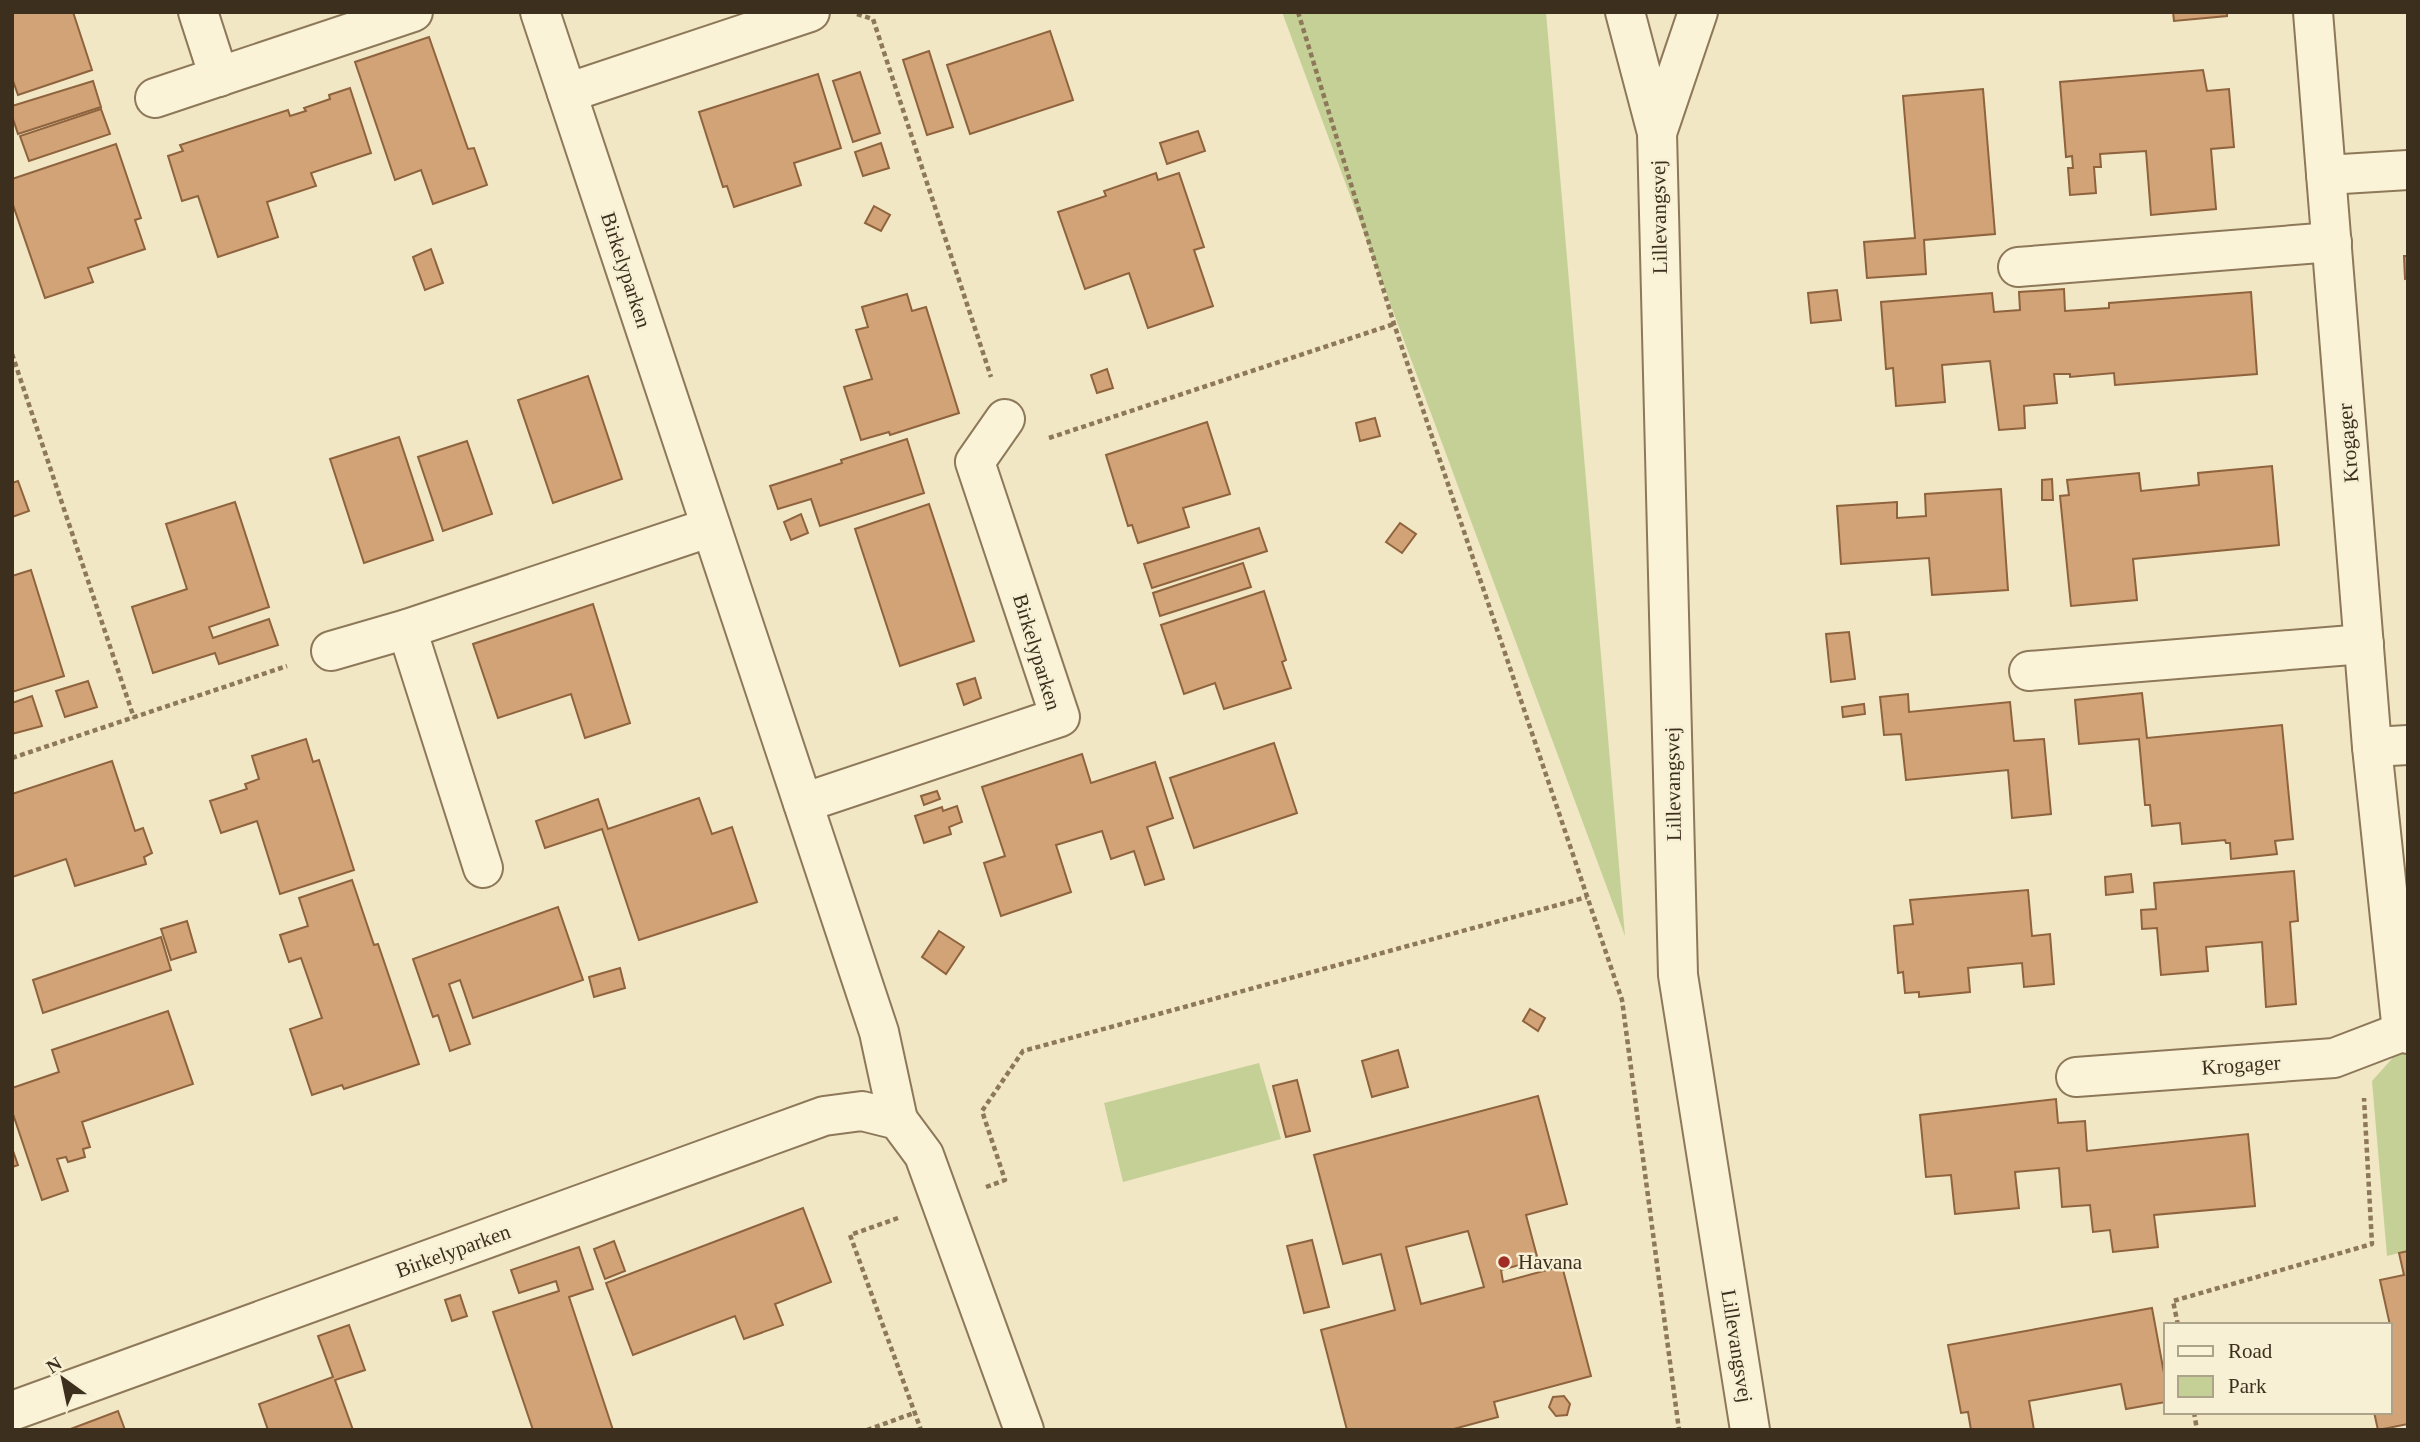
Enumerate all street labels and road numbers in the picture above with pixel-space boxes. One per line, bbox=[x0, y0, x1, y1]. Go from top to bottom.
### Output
street label: Lillevangsvej bbox=[1646, 160, 1672, 274]
street label: Birkelyparken bbox=[596, 209, 656, 331]
street label: Krogager bbox=[2333, 402, 2363, 484]
street label: Birkelyparken bbox=[1008, 591, 1066, 713]
street label: Lillevangsvej bbox=[1660, 727, 1686, 841]
street label: Krogager bbox=[2201, 1050, 2281, 1080]
street label: Birkelyparken bbox=[392, 1219, 514, 1283]
street label: Lillevangsvej bbox=[1716, 1288, 1758, 1404]

